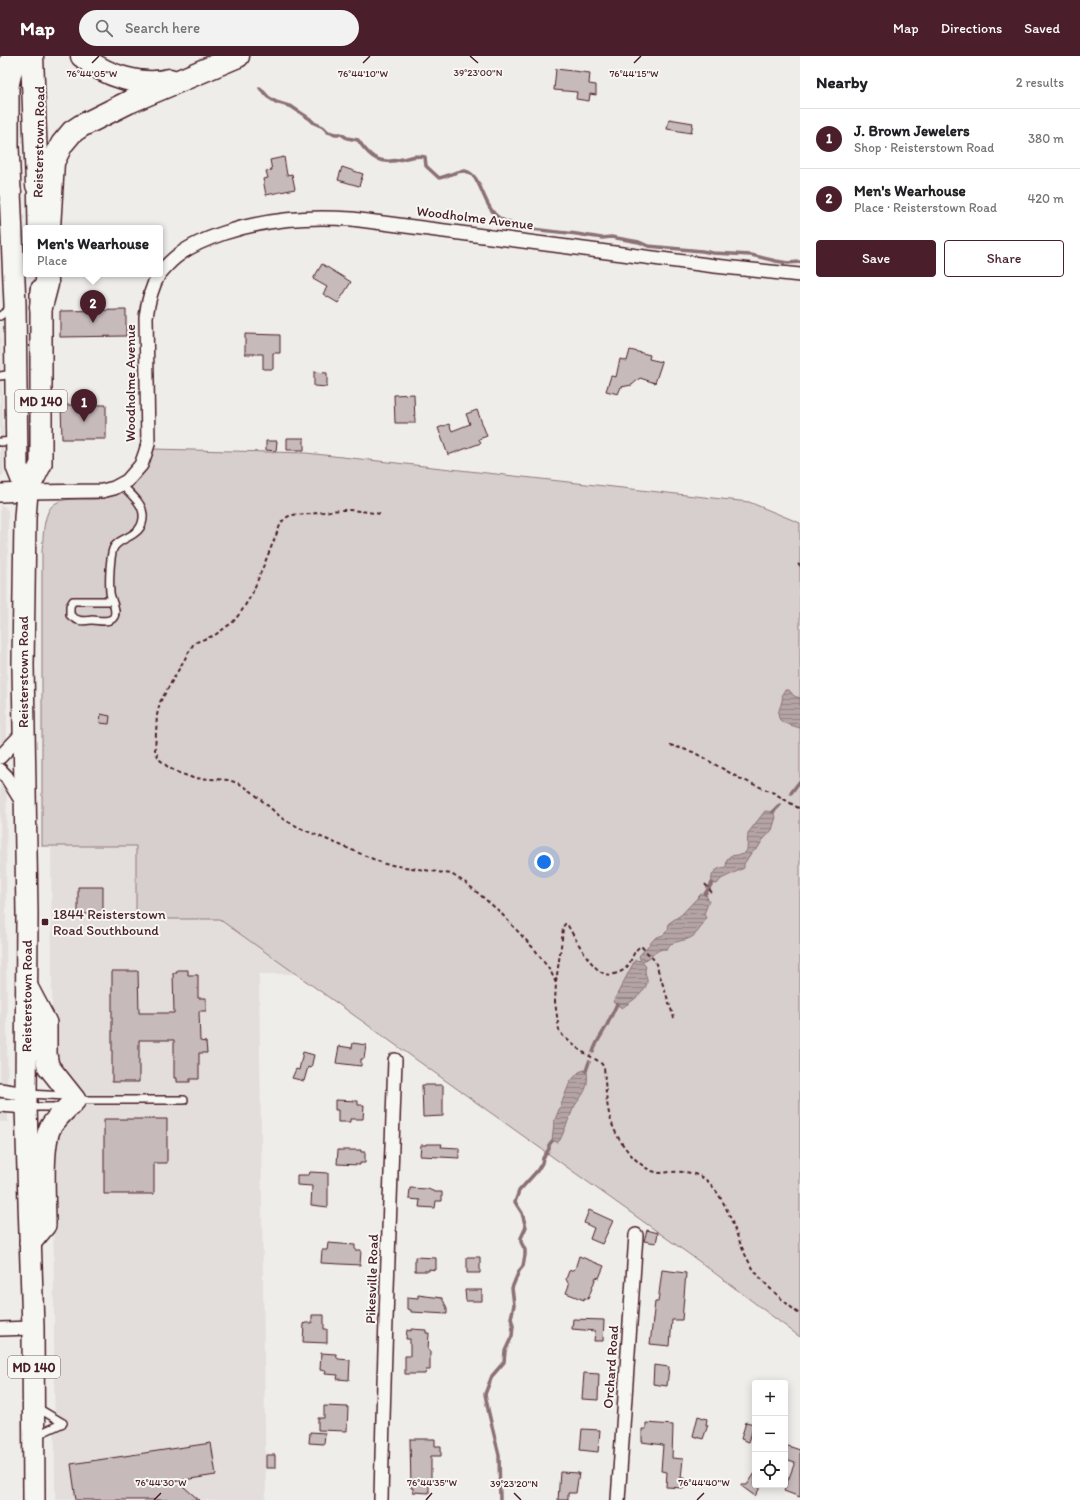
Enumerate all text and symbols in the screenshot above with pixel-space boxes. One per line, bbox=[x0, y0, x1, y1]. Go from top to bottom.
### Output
search box bbox=[79, 10, 359, 46]
text: Map bbox=[20, 17, 55, 40]
icon: search bbox=[93, 17, 115, 39]
text: Search here bbox=[125, 19, 200, 37]
text: Map bbox=[893, 20, 919, 37]
text: Directions bbox=[941, 20, 1002, 37]
text: Saved bbox=[1024, 20, 1060, 37]
text: 39°23'00"N bbox=[454, 66, 503, 79]
text: 76°44'05"W bbox=[67, 67, 118, 80]
text: 76°44'10"W bbox=[338, 67, 388, 80]
text: 76°44'15"W bbox=[609, 67, 659, 80]
text: Nearby bbox=[816, 72, 868, 92]
text: 2 results bbox=[1016, 75, 1064, 90]
street label: Reisterstown Road bbox=[30, 85, 48, 198]
text: J. Brown Jewelers bbox=[854, 122, 970, 140]
text: 1 bbox=[826, 131, 832, 146]
text: 380 m bbox=[1028, 131, 1064, 146]
text: Shop · Reisterstown Road bbox=[854, 140, 994, 155]
text: Men's Wearhouse bbox=[854, 182, 966, 200]
text: 2 bbox=[826, 191, 832, 206]
text: 420 m bbox=[1027, 191, 1064, 206]
text: Place · Reisterstown Road bbox=[854, 200, 997, 215]
street label: Woodholme Avenue bbox=[415, 202, 535, 234]
popup bbox=[23, 225, 163, 277]
text: Men's Wearhouse bbox=[37, 235, 149, 253]
button: Save bbox=[816, 240, 936, 277]
button: Share bbox=[944, 240, 1064, 277]
text: Place bbox=[37, 253, 67, 268]
pin: 2 bbox=[80, 290, 106, 323]
street label: Woodholme Avenue bbox=[122, 324, 139, 442]
pin: 1 bbox=[71, 389, 97, 422]
road number: MD 140 bbox=[15, 390, 67, 412]
street label: Reisterstown Road bbox=[15, 616, 32, 728]
your location bbox=[534, 852, 554, 872]
place label: 1844 Reisterstown Road Southbound bbox=[53, 906, 166, 939]
marker: 1844 Reisterstown Road Southbound bbox=[40, 917, 50, 927]
street label: Reisterstown Road bbox=[18, 940, 35, 1052]
street label: Pikesville Road bbox=[362, 1233, 382, 1324]
street label: Orchard Road bbox=[600, 1324, 622, 1409]
road number: MD 140 bbox=[8, 1356, 60, 1378]
map controls bbox=[752, 1380, 788, 1488]
button: + bbox=[752, 1380, 788, 1416]
button: − bbox=[752, 1416, 788, 1452]
button: locate bbox=[752, 1452, 788, 1488]
text: 76°44'30"W bbox=[136, 1476, 187, 1489]
text: 76°44'35"W bbox=[407, 1476, 457, 1489]
text: 76°44'40"W bbox=[678, 1476, 730, 1489]
text: 39°23'20"N bbox=[490, 1477, 538, 1490]

